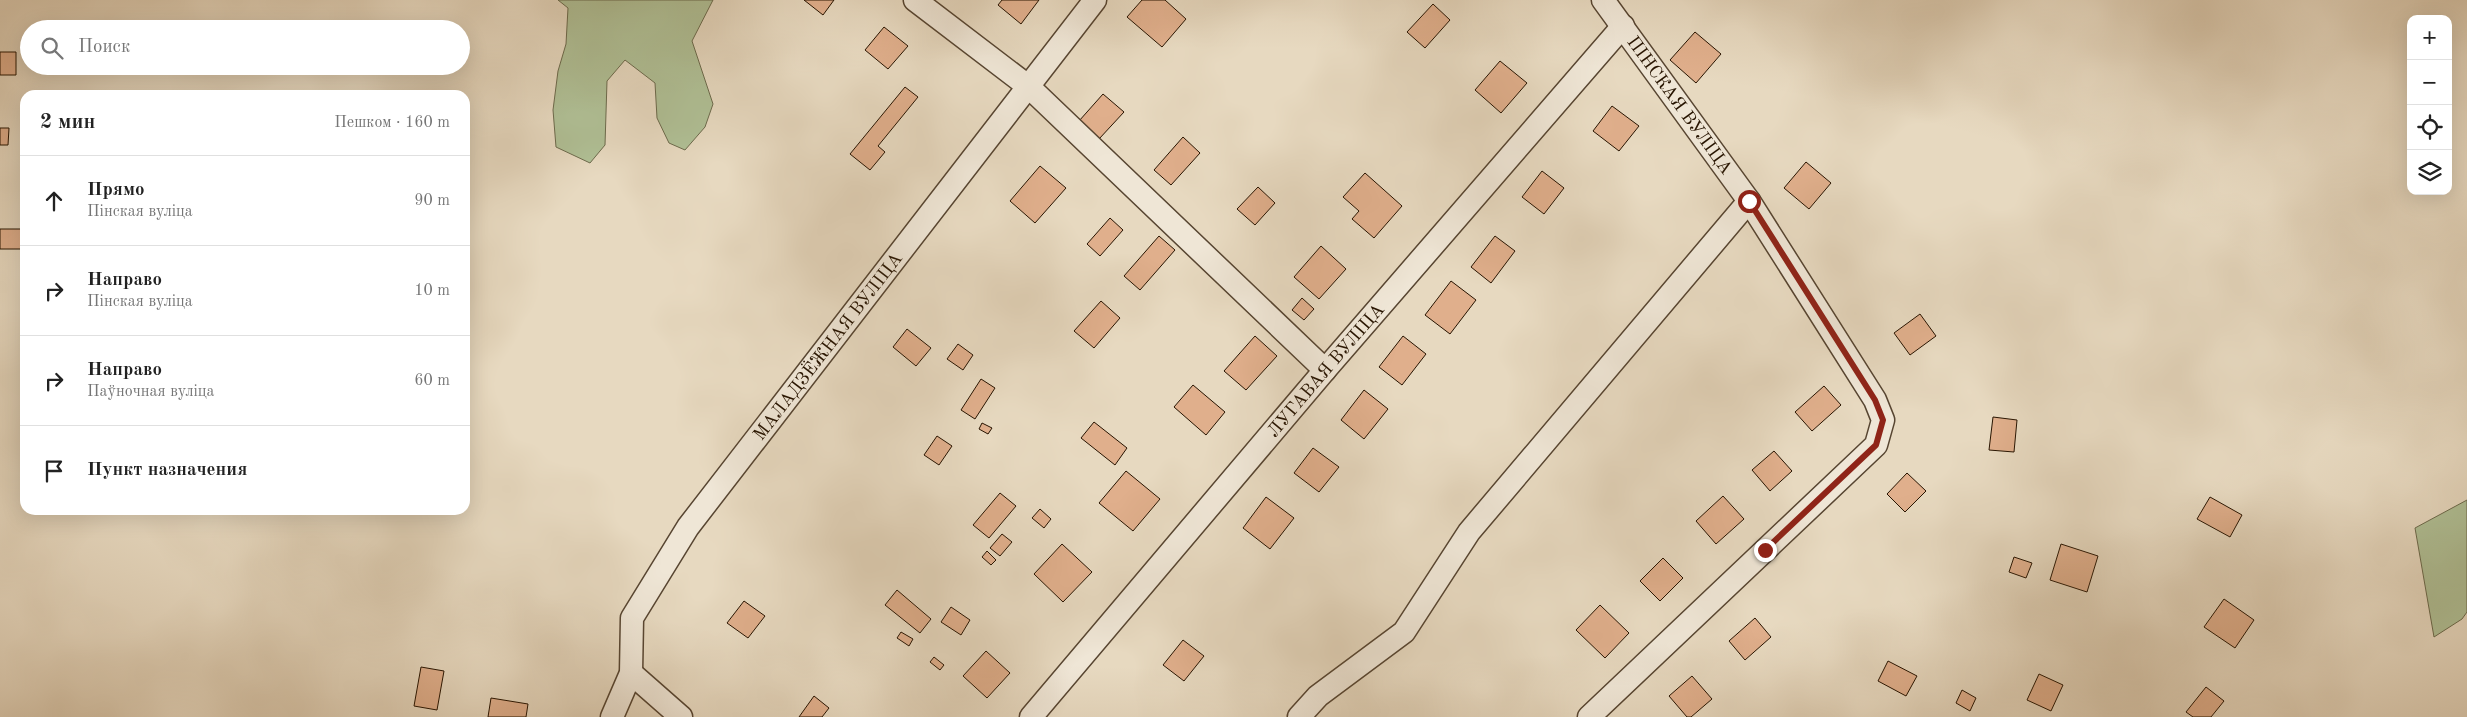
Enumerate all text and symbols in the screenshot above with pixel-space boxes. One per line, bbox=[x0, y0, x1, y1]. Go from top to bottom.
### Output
map controls bbox=[2407, 15, 2452, 195]
button: + bbox=[2407, 15, 2452, 60]
search box bbox=[20, 20, 470, 75]
street label: ПІНСКАЯ ВУЛІЦА bbox=[1623, 33, 1735, 178]
icon: search bbox=[38, 34, 66, 62]
text: Поиск bbox=[78, 38, 130, 57]
button: − bbox=[2407, 60, 2452, 105]
button: locate bbox=[2407, 105, 2452, 150]
text: 2 мин bbox=[40, 112, 95, 133]
text: Пешком · 160 m bbox=[334, 115, 450, 131]
button: layers bbox=[2407, 150, 2452, 195]
text: Прямо bbox=[87, 181, 145, 200]
icon: ahead bbox=[40, 187, 68, 215]
route start bbox=[1738, 190, 1761, 213]
text: 90 m bbox=[414, 193, 450, 209]
text: Пінская вуліца bbox=[87, 204, 193, 220]
street label: МАЛАДЗЁЖНАЯ ВУЛІЦА bbox=[750, 250, 906, 444]
text: Направо bbox=[87, 271, 162, 290]
icon: right bbox=[40, 277, 68, 305]
text: 10 m bbox=[414, 283, 450, 299]
text: Пінская вуліца bbox=[87, 294, 193, 310]
street label: ЛУГАВАЯ ВУЛІЦА bbox=[1264, 300, 1388, 441]
text: Направо bbox=[87, 361, 162, 380]
icon: right bbox=[40, 367, 68, 395]
text: 60 m bbox=[414, 373, 450, 389]
text: Паўночная вуліца bbox=[87, 384, 215, 400]
icon: arrive bbox=[40, 457, 68, 485]
text: Пункт назначения bbox=[87, 461, 247, 480]
route end bbox=[1754, 539, 1777, 562]

